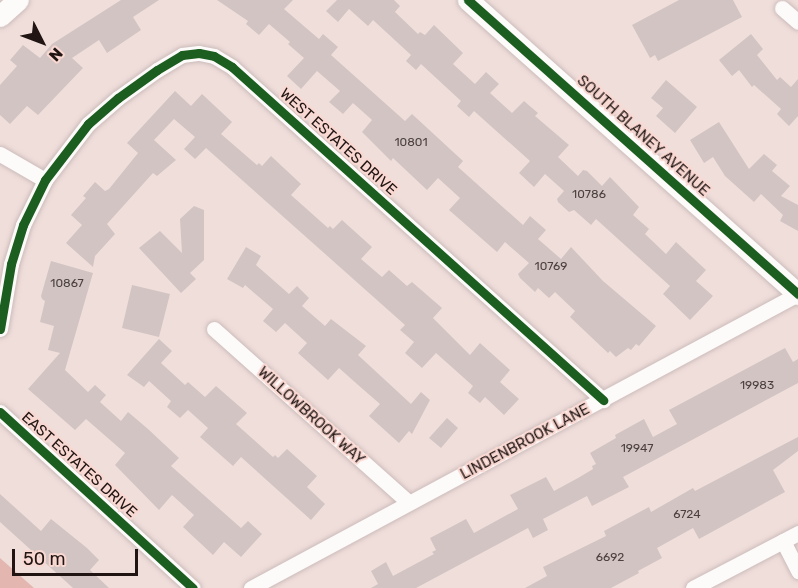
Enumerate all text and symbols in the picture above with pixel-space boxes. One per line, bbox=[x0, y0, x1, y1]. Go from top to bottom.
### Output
north arrow bbox=[12, 12, 72, 72]
text: N bbox=[45, 44, 67, 65]
street label: SOUTH BLANEY AVENUE bbox=[573, 72, 713, 200]
street label: WEST ESTATES DRIVE bbox=[276, 85, 400, 199]
house number: 10801 bbox=[394, 136, 428, 150]
house number: 10786 bbox=[572, 188, 606, 202]
house number: 10769 bbox=[535, 260, 567, 274]
house number: 10867 bbox=[50, 277, 84, 291]
street label: WILLOWBROOK WAY bbox=[254, 363, 368, 469]
house number: 19983 bbox=[740, 379, 774, 393]
street label: LINDENBROOK LANE bbox=[457, 400, 593, 484]
street label: EAST ESTATES DRIVE bbox=[17, 408, 141, 522]
house number: 19947 bbox=[621, 442, 653, 456]
house number: 6724 bbox=[673, 508, 701, 522]
scale bar bbox=[15, 537, 141, 575]
text: 50 m bbox=[23, 548, 66, 570]
house number: 6692 bbox=[596, 551, 624, 565]

